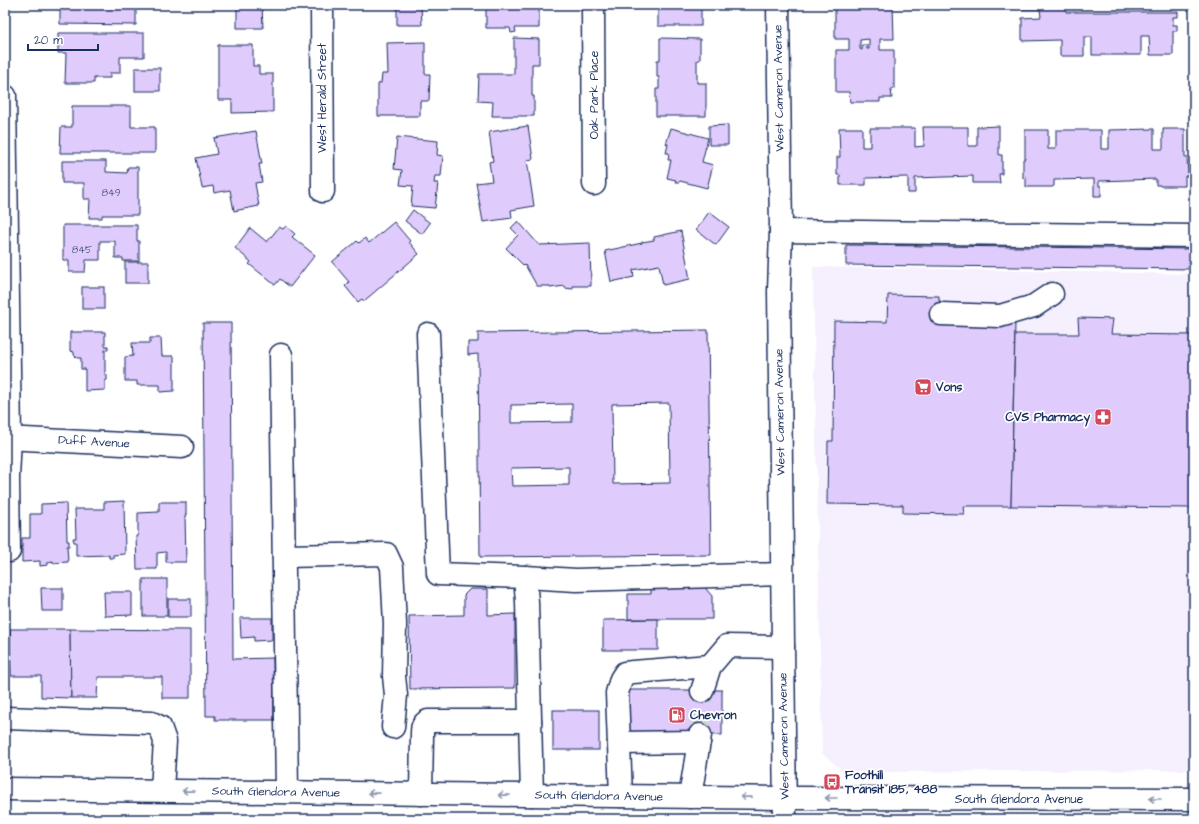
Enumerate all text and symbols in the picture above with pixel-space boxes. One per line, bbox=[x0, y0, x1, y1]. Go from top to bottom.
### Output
street label: West Cameron Avenue bbox=[769, 24, 789, 152]
scale bar bbox=[28, 26, 98, 52]
text: 20 m bbox=[34, 32, 63, 49]
street label: West Herald Street bbox=[314, 43, 331, 153]
street label: Oak Park Place bbox=[586, 50, 603, 139]
house number: 849 bbox=[102, 186, 121, 200]
house number: 845 bbox=[72, 243, 92, 257]
street label: West Cameron Avenue bbox=[770, 348, 790, 476]
supermarket icon: Vons bbox=[913, 377, 933, 397]
place label: Vons bbox=[935, 379, 962, 396]
pharmacy icon: CVS Pharmacy bbox=[1093, 407, 1113, 427]
place label: CVS Pharmacy bbox=[1006, 409, 1090, 427]
street label: Duff Avenue bbox=[58, 432, 131, 452]
street label: West Cameron Avenue bbox=[774, 672, 794, 800]
fuel station icon: Chevron bbox=[667, 705, 687, 725]
place label: Chevron bbox=[690, 707, 737, 724]
place label: Foothill Transit 185, 488 bbox=[844, 767, 937, 798]
bus stop icon: Foothill Transit 185, 488 bbox=[822, 772, 842, 792]
street label: South Glendora Avenue bbox=[212, 782, 341, 802]
street label: South Glendora Avenue bbox=[535, 786, 664, 806]
one-way arrow bbox=[182, 787, 195, 795]
one-way arrow bbox=[368, 789, 381, 797]
one-way arrow bbox=[498, 791, 511, 798]
street label: South Glendora Avenue bbox=[955, 791, 1084, 808]
one-way arrow bbox=[740, 793, 753, 801]
one-way arrow bbox=[825, 794, 838, 802]
one-way arrow bbox=[1149, 795, 1162, 803]

